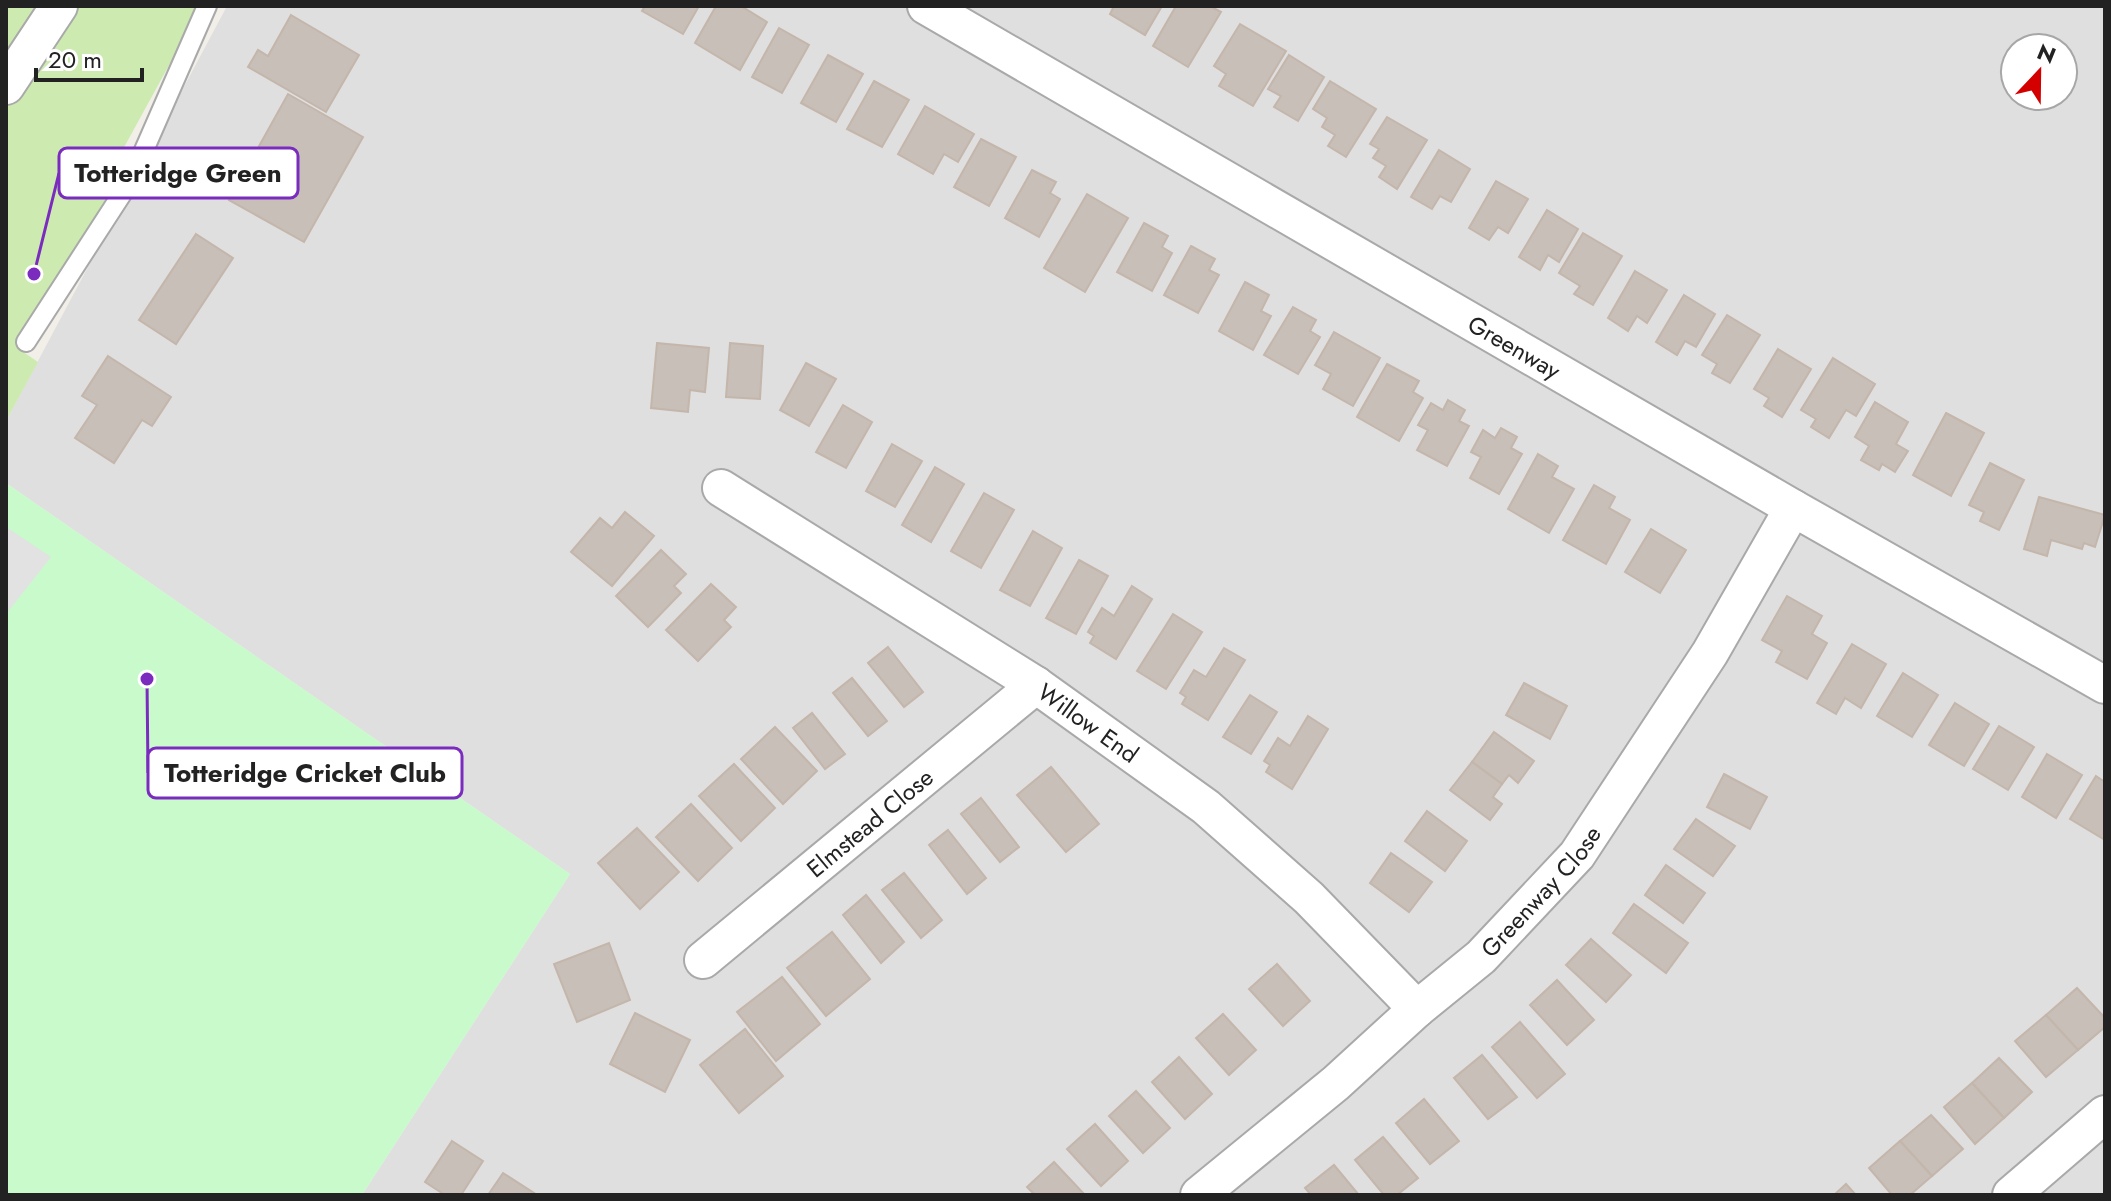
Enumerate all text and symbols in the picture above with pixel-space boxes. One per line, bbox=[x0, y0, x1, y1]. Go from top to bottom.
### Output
scale bar bbox=[36, 32, 142, 82]
north arrow bbox=[1999, 32, 2079, 112]
text: N bbox=[2032, 35, 2061, 72]
text: 20 m bbox=[48, 42, 102, 77]
callout: Totteridge Green bbox=[59, 148, 298, 198]
text: Totteridge Green bbox=[74, 154, 282, 192]
street label: Greenway bbox=[1462, 306, 1568, 388]
street label: Willow End bbox=[1031, 674, 1146, 771]
callout: Totteridge Cricket Club bbox=[148, 748, 462, 798]
text: Totteridge Cricket Club bbox=[164, 754, 446, 792]
street label: Elmstead Close bbox=[799, 760, 940, 885]
street label: Greenway Close bbox=[1472, 819, 1609, 965]

